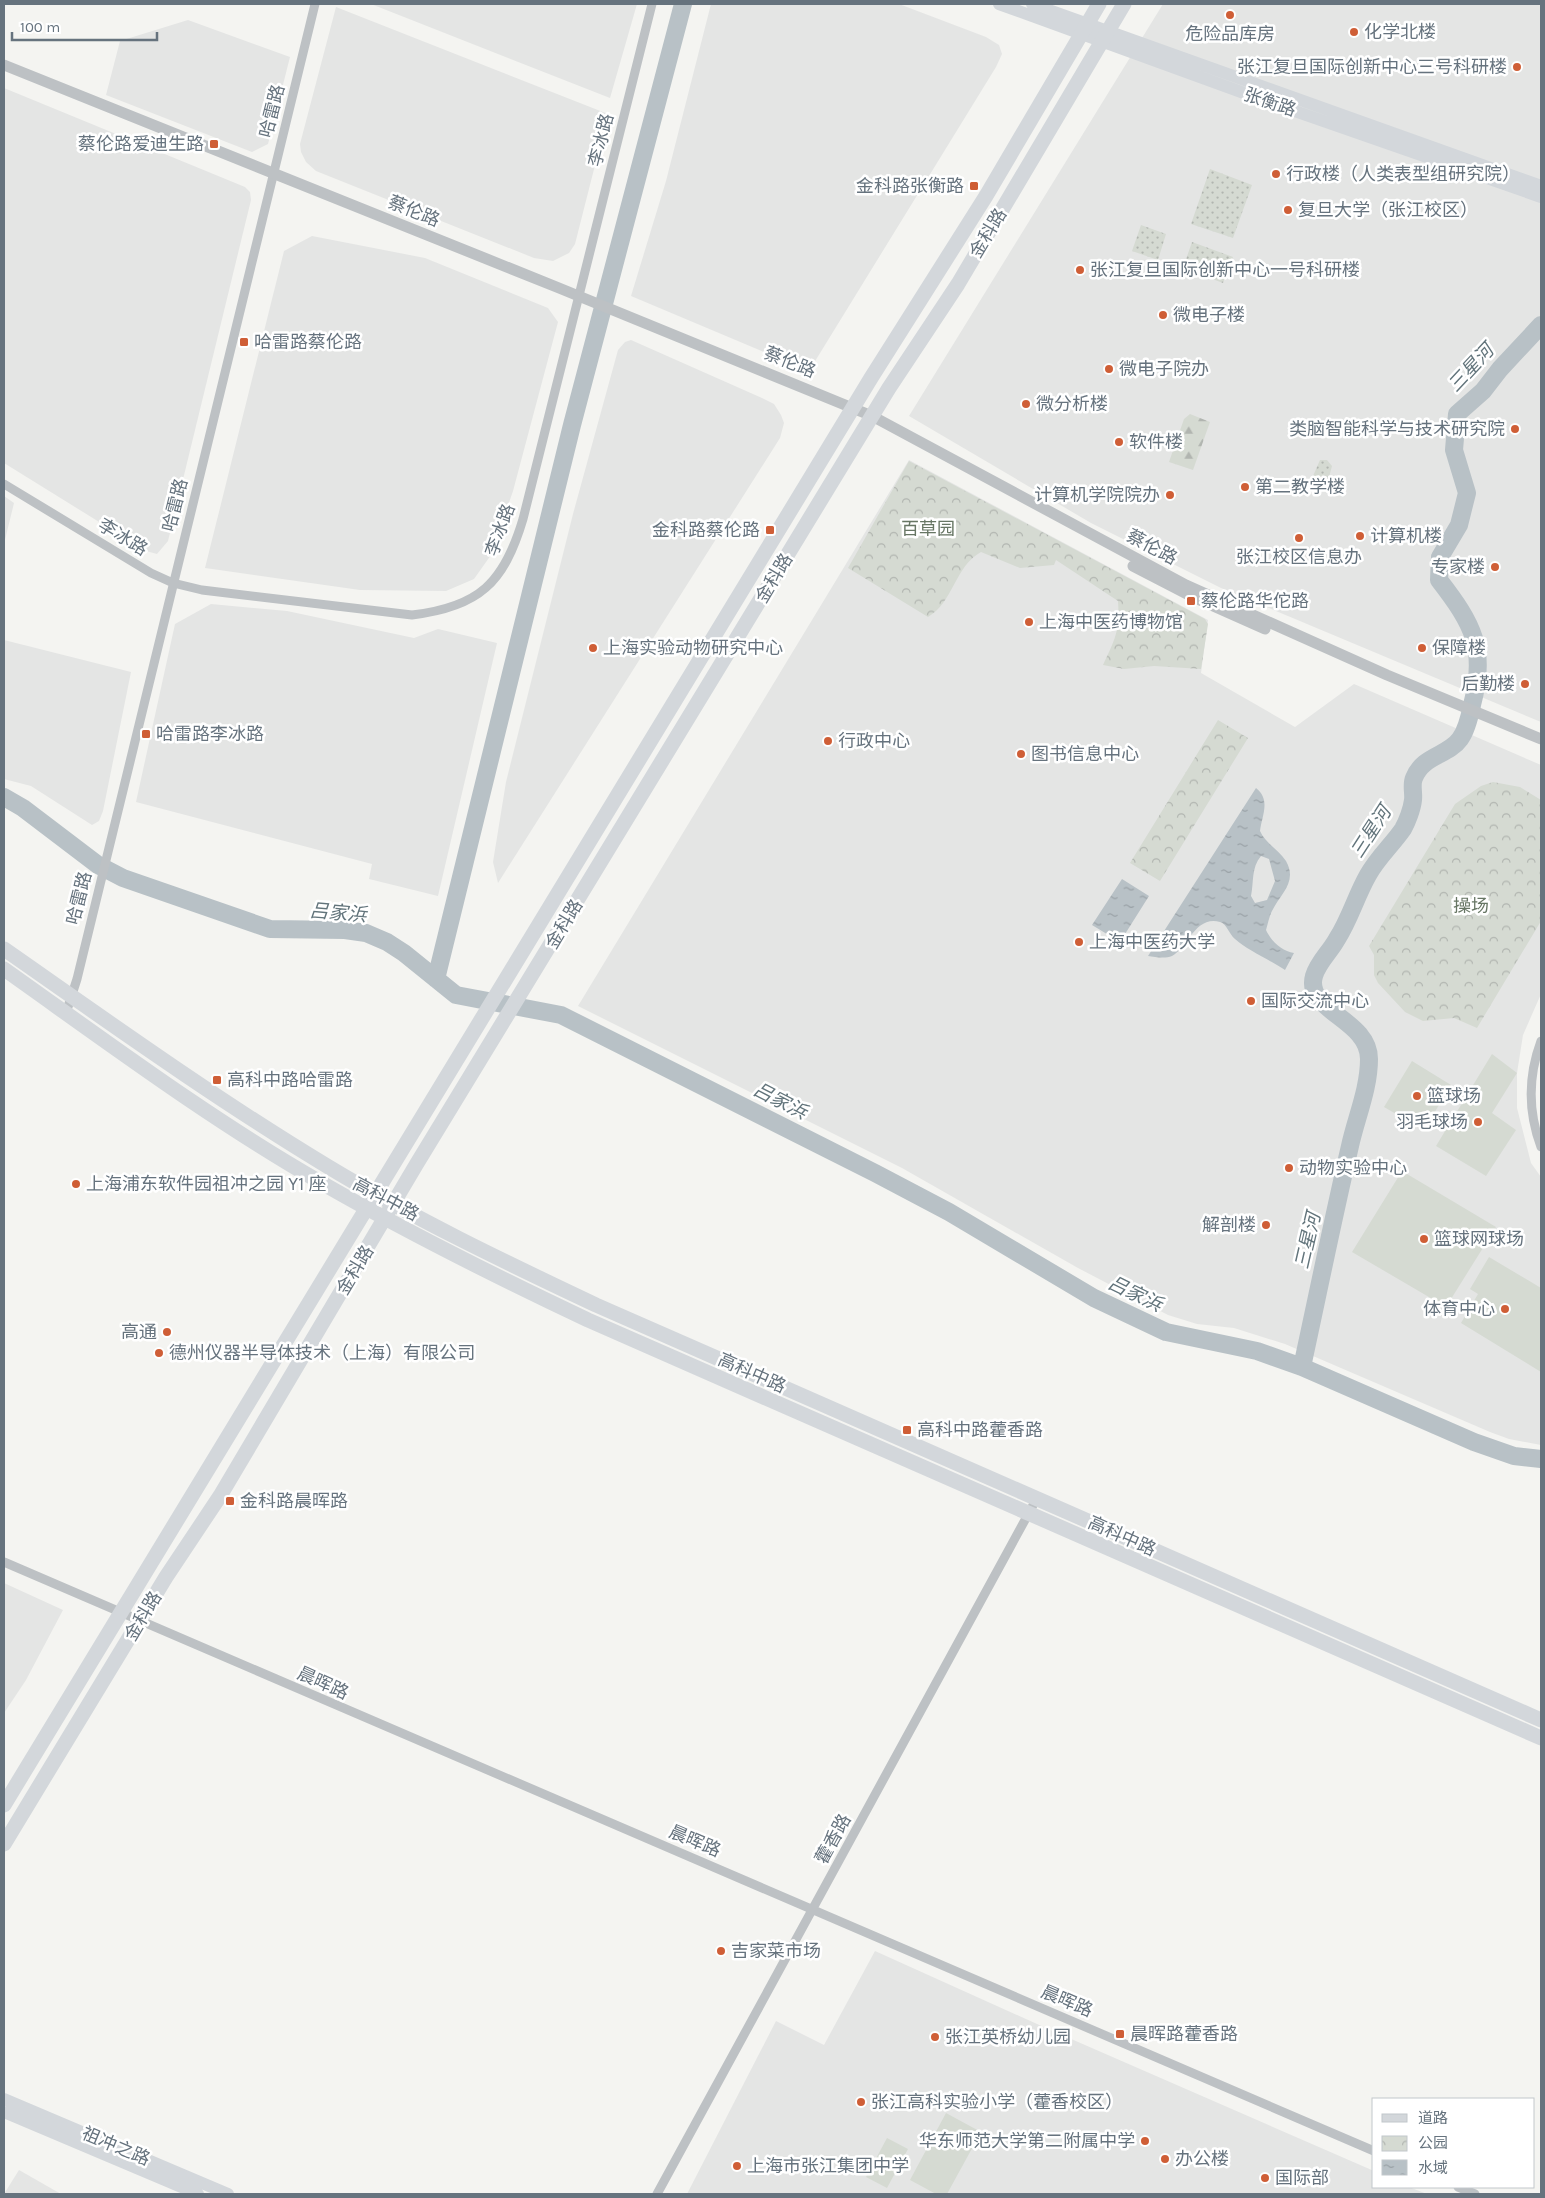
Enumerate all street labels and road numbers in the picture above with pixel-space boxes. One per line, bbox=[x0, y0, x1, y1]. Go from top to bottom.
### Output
street label: 哈雷路 bbox=[255, 82, 289, 140]
street label: 张衡路 bbox=[1241, 83, 1299, 121]
street label: 李冰路 bbox=[584, 111, 618, 169]
street label: 蔡伦路 bbox=[385, 191, 443, 231]
street label: 金科路 bbox=[965, 204, 1011, 262]
street label: 蔡伦路 bbox=[761, 342, 819, 382]
street label: 哈雷路 bbox=[158, 476, 192, 534]
street label: 李冰路 bbox=[480, 501, 520, 559]
street label: 李冰路 bbox=[94, 514, 152, 560]
street label: 蔡伦路 bbox=[1123, 525, 1181, 569]
street label: 金科路 bbox=[751, 549, 797, 607]
street label: 哈雷路 bbox=[62, 869, 96, 927]
street label: 金科路 bbox=[541, 895, 587, 953]
street label: 高科中路 bbox=[349, 1172, 423, 1226]
street label: 金科路 bbox=[332, 1241, 378, 1299]
street label: 高科中路 bbox=[715, 1348, 789, 1398]
street label: 高科中路 bbox=[1085, 1511, 1159, 1561]
street label: 金科路 bbox=[120, 1587, 166, 1645]
street label: 晨晖路 bbox=[294, 1662, 352, 1704]
street label: 藿香路 bbox=[810, 1810, 856, 1868]
street label: 晨晖路 bbox=[666, 1820, 724, 1862]
street label: 晨晖路 bbox=[1038, 1980, 1096, 2022]
street label: 祖冲之路 bbox=[79, 2122, 153, 2170]

